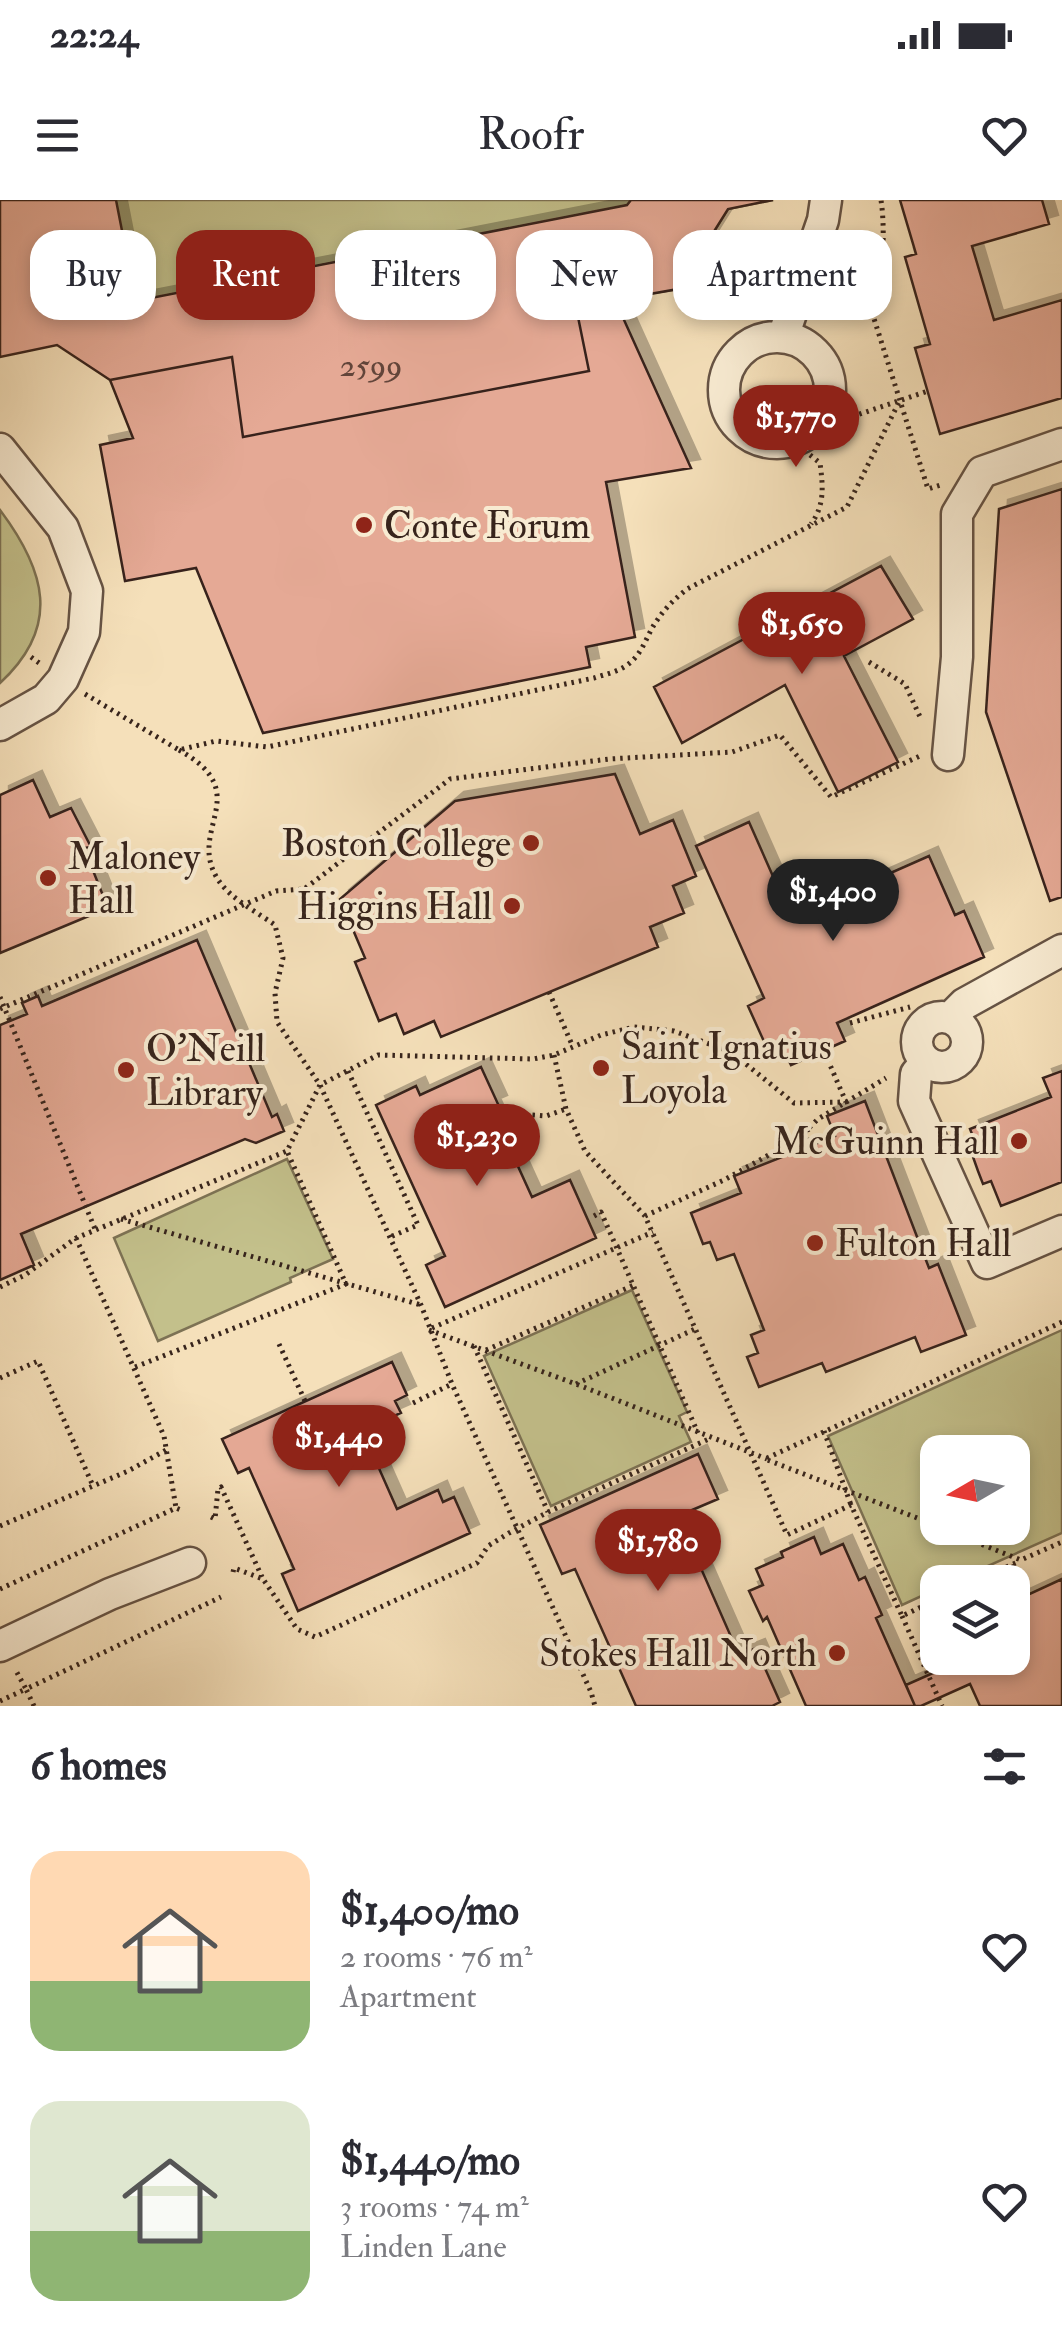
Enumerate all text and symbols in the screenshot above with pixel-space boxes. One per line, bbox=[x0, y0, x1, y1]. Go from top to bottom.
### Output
text: 22:24 bbox=[50, 11, 138, 59]
text: Roofr bbox=[478, 107, 584, 163]
icon: menu bbox=[30, 108, 85, 163]
icon: heart bbox=[977, 108, 1032, 163]
chip: Buy bbox=[30, 230, 156, 320]
chip: Rent bbox=[176, 230, 315, 320]
chip: Filters bbox=[335, 230, 496, 320]
chip: New bbox=[516, 230, 653, 320]
chip: Apartment bbox=[673, 230, 892, 320]
house number: 2599 bbox=[340, 346, 402, 386]
pin: $1,770 bbox=[715, 385, 877, 470]
text: $1,770 bbox=[755, 397, 837, 437]
place label: Conte Forum bbox=[384, 502, 590, 550]
marker: Conte Forum bbox=[353, 514, 375, 536]
pin: $1,650 bbox=[721, 592, 883, 677]
text: $1,650 bbox=[760, 604, 844, 644]
place label: Boston College bbox=[281, 820, 511, 868]
marker: Boston College bbox=[520, 832, 542, 854]
place label: Maloney Hall bbox=[68, 833, 201, 925]
pin: $1,400 bbox=[752, 859, 914, 944]
marker: Maloney Hall bbox=[37, 867, 59, 889]
text: $1,400 bbox=[789, 871, 877, 911]
place label: Higgins Hall bbox=[296, 883, 492, 931]
marker: Higgins Hall bbox=[501, 895, 523, 917]
place label: Saint Ignatius Loyola bbox=[621, 1023, 832, 1115]
place label: O'Neill Library bbox=[146, 1025, 265, 1117]
marker: Saint Ignatius Loyola bbox=[590, 1057, 612, 1079]
marker: O'Neill Library bbox=[115, 1059, 137, 1081]
pin: $1,230 bbox=[396, 1104, 558, 1189]
text: $1,230 bbox=[436, 1116, 518, 1156]
place label: McGuinn Hall bbox=[772, 1118, 999, 1166]
marker: McGuinn Hall bbox=[1008, 1130, 1030, 1152]
place label: Fulton Hall bbox=[835, 1220, 1012, 1268]
marker: Fulton Hall bbox=[804, 1232, 826, 1254]
pin: $1,440 bbox=[258, 1405, 420, 1490]
text: $1,440 bbox=[295, 1417, 383, 1457]
north arrow bbox=[920, 1435, 1030, 1545]
map controls bbox=[920, 1435, 1030, 1675]
pin: $1,780 bbox=[577, 1509, 739, 1594]
text: $1,780 bbox=[617, 1521, 699, 1561]
button: layers bbox=[920, 1565, 1030, 1675]
place label: Stokes Hall North bbox=[539, 1630, 817, 1678]
marker: Stokes Hall North bbox=[826, 1642, 848, 1664]
icon: filters bbox=[977, 1739, 1032, 1794]
text: 6 homes bbox=[30, 1740, 167, 1792]
text: $1,400/mo bbox=[340, 1885, 519, 1937]
icon: home bbox=[110, 1891, 230, 2011]
icon: heart bbox=[977, 1924, 1032, 1979]
text: 2 rooms · 76 m² bbox=[340, 1937, 533, 1977]
text: Apartment bbox=[340, 1977, 477, 2017]
text: $1,440/mo bbox=[340, 2135, 520, 2187]
icon: home bbox=[110, 2141, 230, 2261]
icon: heart bbox=[977, 2174, 1032, 2229]
text: 3 rooms · 74 m² bbox=[340, 2187, 529, 2227]
text: Linden Lane bbox=[340, 2227, 507, 2267]

